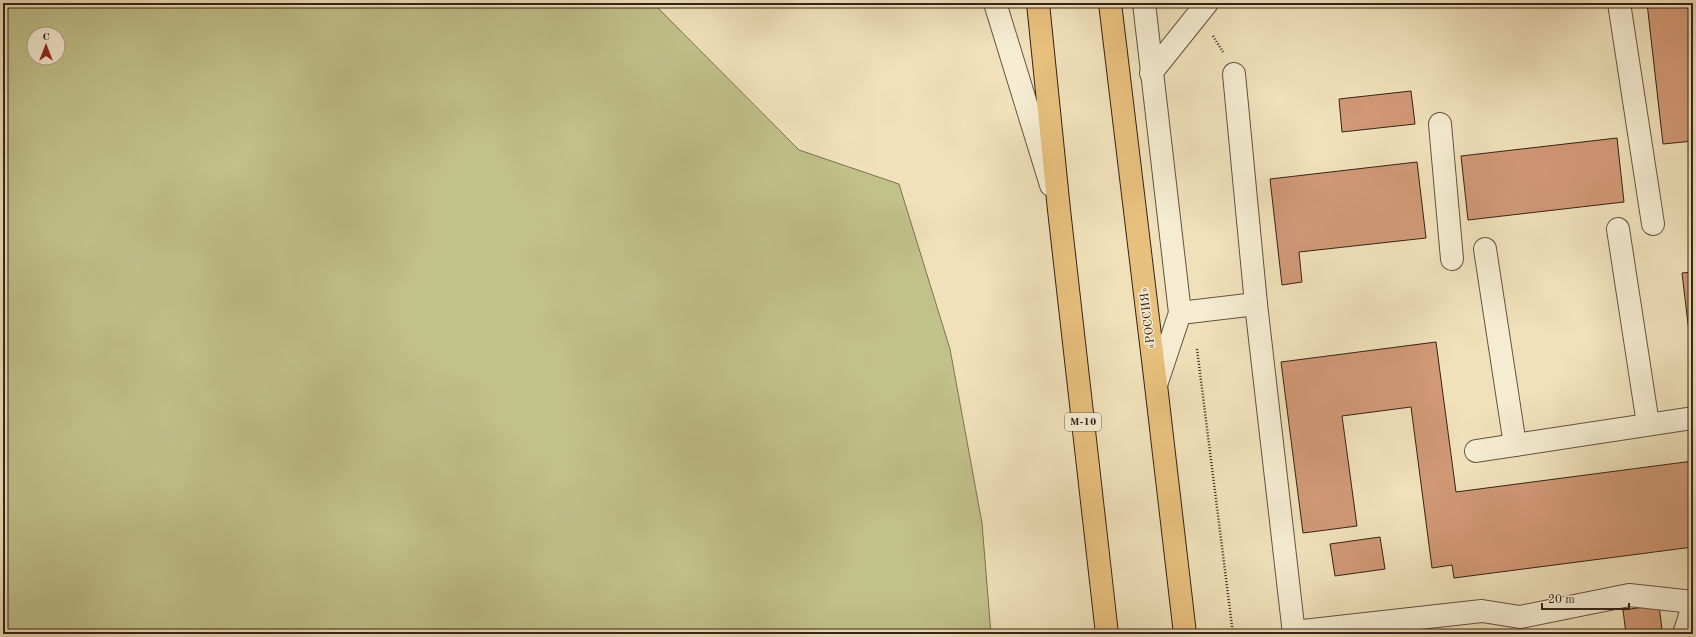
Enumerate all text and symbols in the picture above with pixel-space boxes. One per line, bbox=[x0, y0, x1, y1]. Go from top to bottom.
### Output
north arrow bbox=[26, 26, 66, 66]
text: С bbox=[42, 32, 50, 43]
street label: «РОССИЯ» bbox=[1138, 286, 1158, 350]
road number: М-10 bbox=[1065, 413, 1101, 431]
scale bar bbox=[1542, 585, 1629, 611]
text: 20 m bbox=[1548, 594, 1575, 606]

